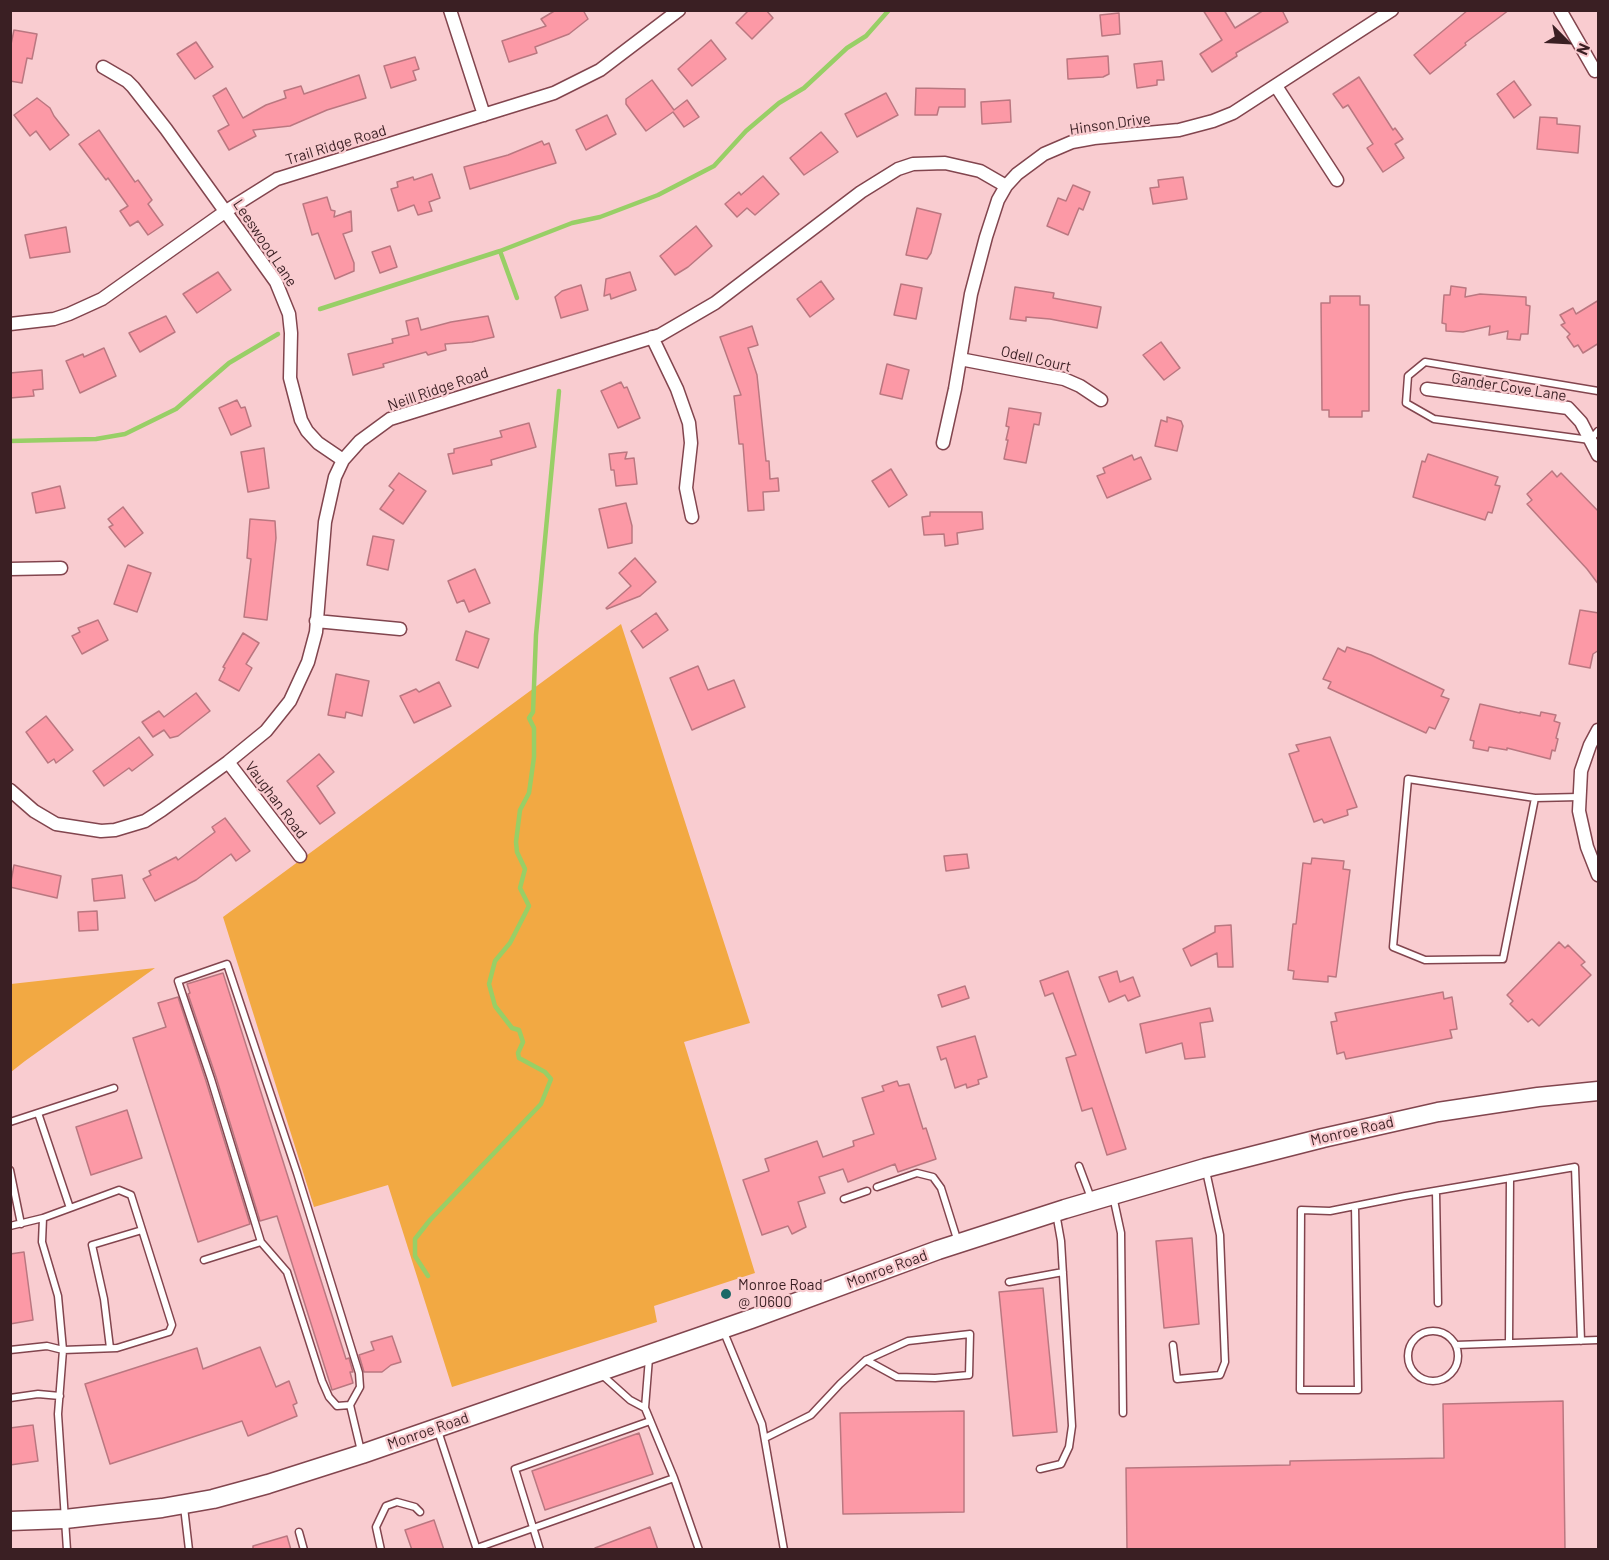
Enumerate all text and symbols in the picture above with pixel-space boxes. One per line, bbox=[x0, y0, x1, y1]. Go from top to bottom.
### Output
north arrow bbox=[1537, 12, 1597, 72]
text: N bbox=[1573, 41, 1595, 58]
street label: Hinson Drive bbox=[1068, 109, 1152, 139]
street label: Trail Ridge Road bbox=[283, 121, 389, 169]
street label: Leeswood Lane bbox=[229, 196, 301, 290]
street label: Odell Court bbox=[999, 342, 1073, 376]
street label: Neill Ridge Road bbox=[385, 363, 491, 415]
street label: Gander Cove Lane bbox=[1450, 369, 1568, 405]
street label: Vaughan Road bbox=[241, 758, 311, 842]
street label: Monroe Road bbox=[1309, 1113, 1395, 1149]
street label: Monroe Road bbox=[844, 1246, 930, 1292]
place label: Monroe Road @ 10600 bbox=[738, 1276, 823, 1311]
marker: Monroe Road @ 10600 bbox=[719, 1287, 733, 1301]
street label: Monroe Road bbox=[385, 1409, 471, 1453]

